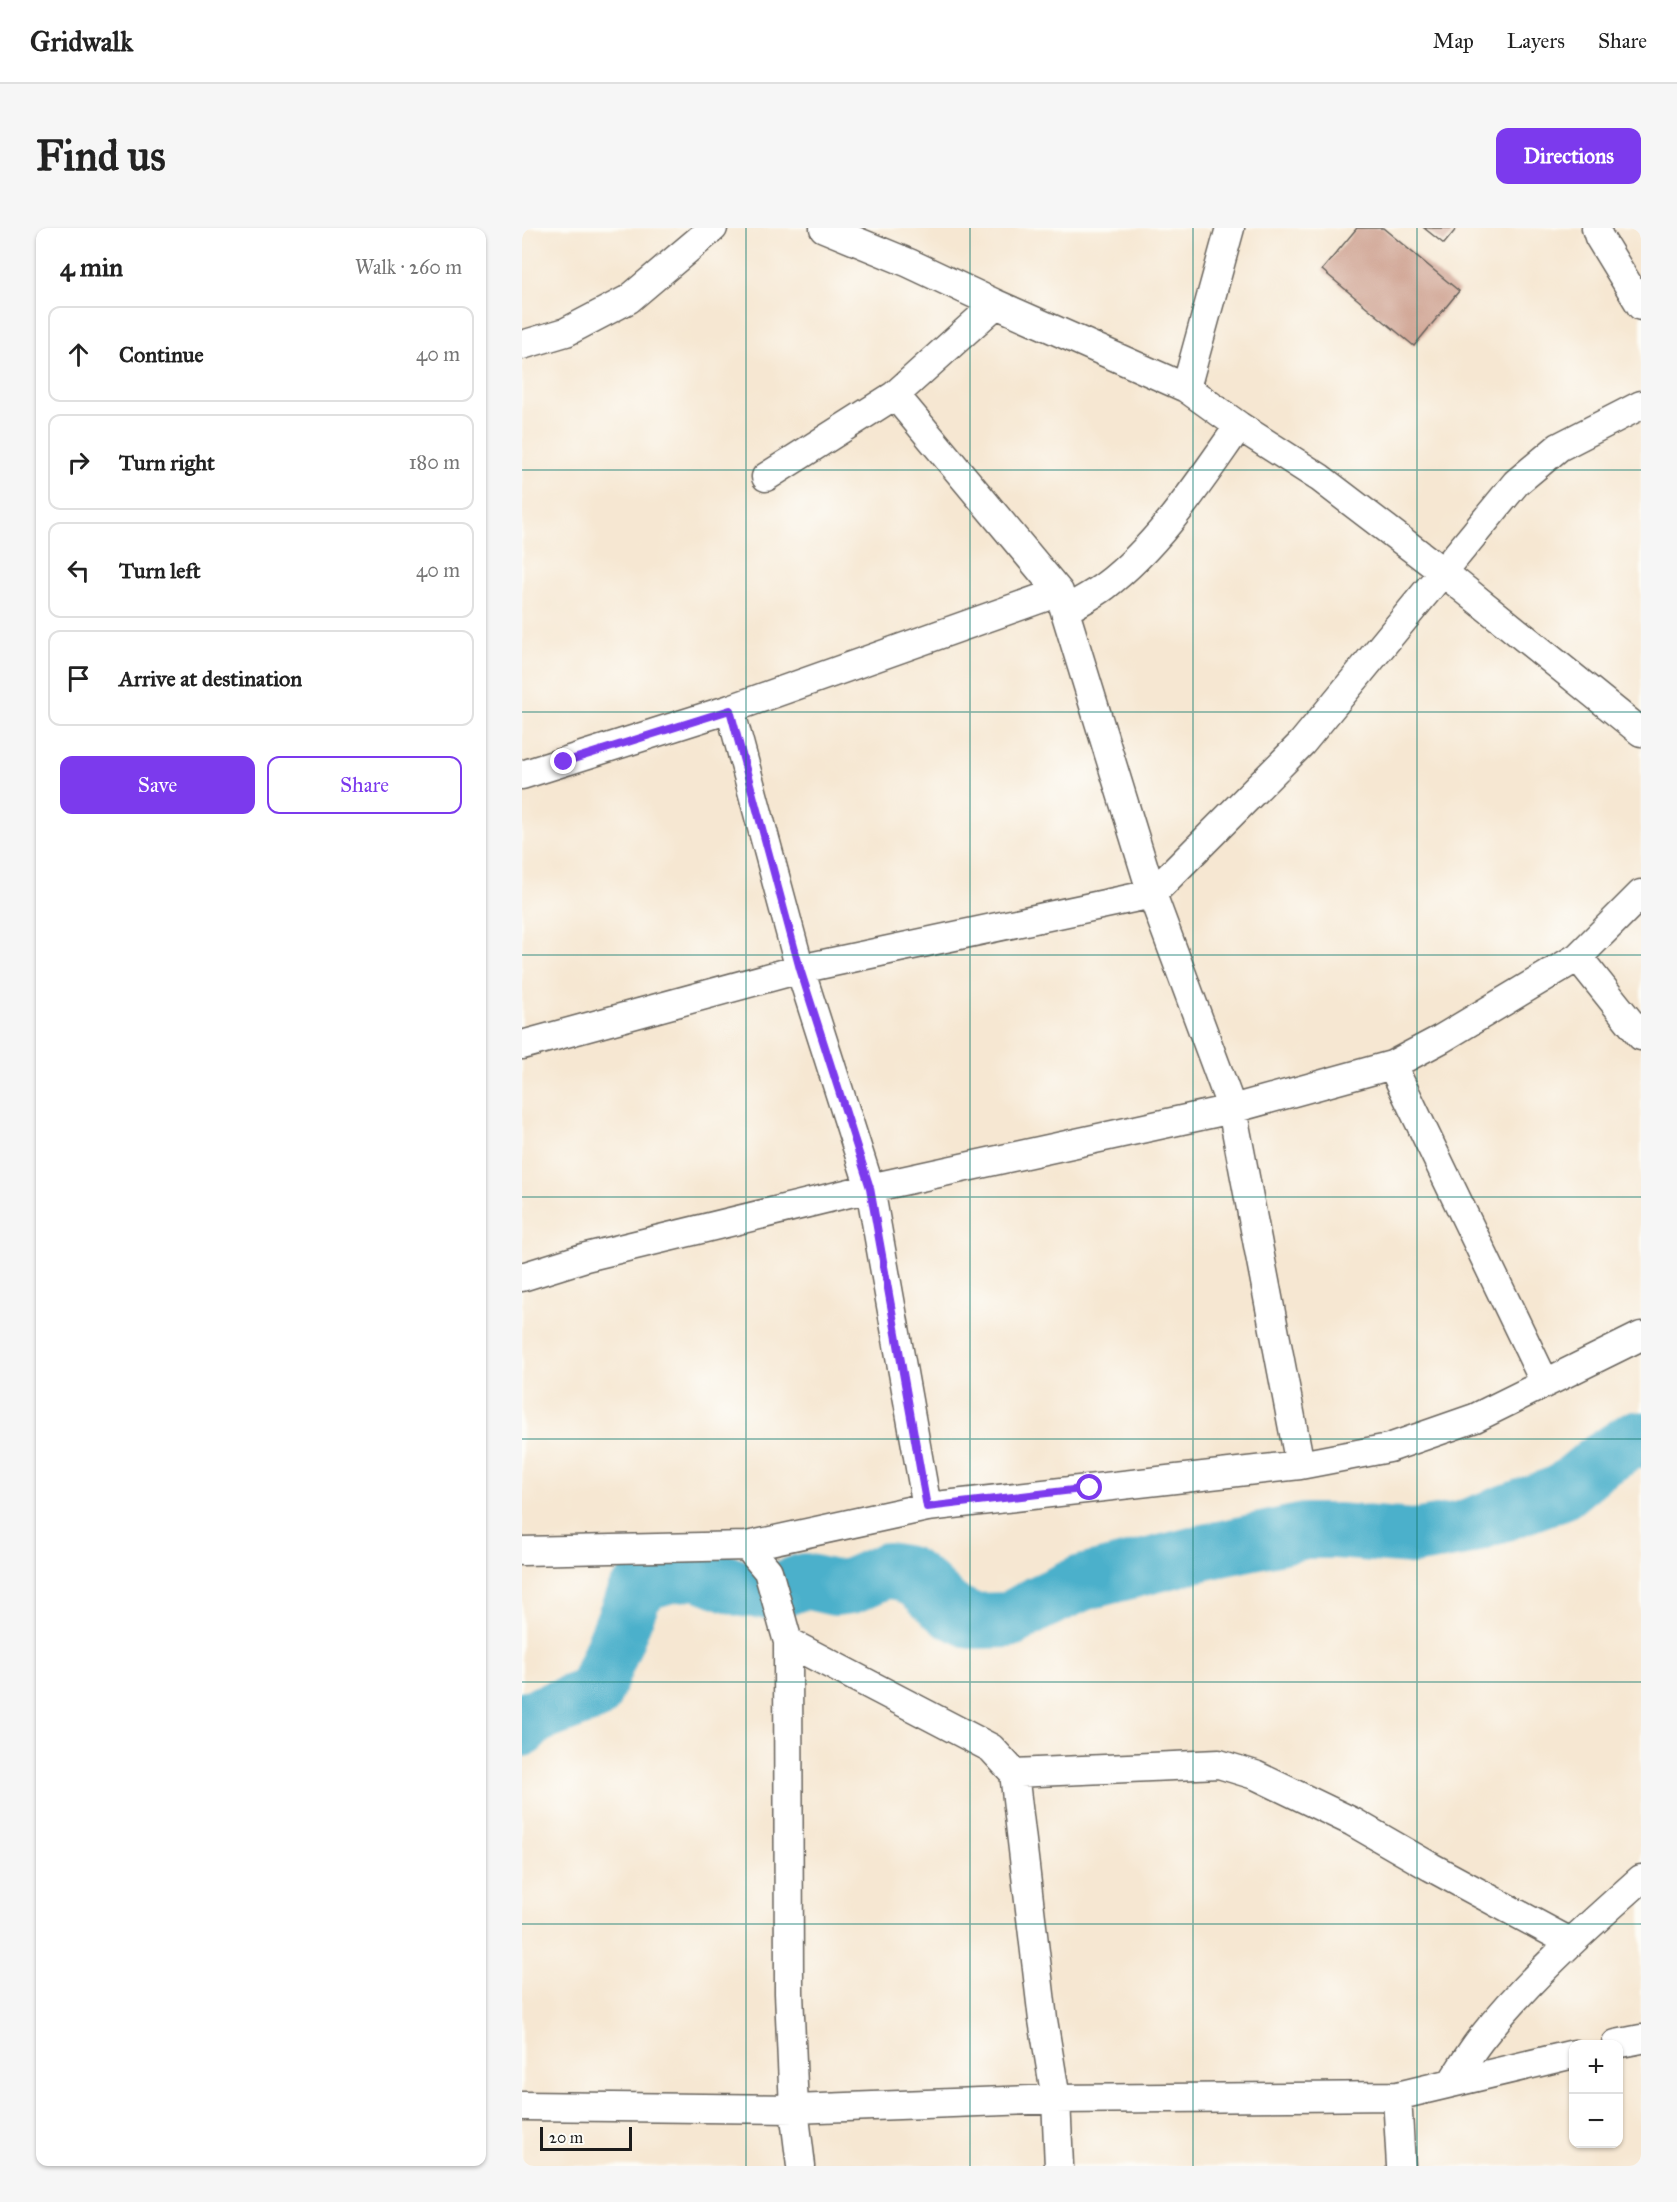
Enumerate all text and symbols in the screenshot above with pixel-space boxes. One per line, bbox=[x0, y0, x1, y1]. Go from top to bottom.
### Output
text: Gridwalk bbox=[30, 24, 133, 59]
text: Map bbox=[1433, 28, 1474, 54]
text: Layers bbox=[1507, 28, 1565, 54]
text: Share bbox=[1598, 28, 1647, 54]
button: Directions bbox=[1496, 128, 1641, 184]
text: Find us bbox=[36, 130, 166, 182]
text: 4 min bbox=[60, 251, 123, 283]
text: Walk · 260 m bbox=[355, 255, 462, 279]
icon: ahead bbox=[62, 338, 95, 371]
text: Continue bbox=[119, 341, 204, 368]
text: 40 m bbox=[416, 342, 460, 366]
icon: right bbox=[62, 446, 95, 479]
text: Turn right bbox=[119, 449, 215, 476]
text: 180 m bbox=[409, 450, 460, 474]
icon: left bbox=[62, 554, 95, 587]
text: Turn left bbox=[119, 557, 201, 584]
text: 40 m bbox=[416, 558, 460, 582]
icon: arrive bbox=[62, 662, 95, 695]
text: Arrive at destination bbox=[119, 665, 302, 692]
route end bbox=[550, 748, 576, 774]
button: Save bbox=[60, 756, 255, 814]
button: Share bbox=[267, 756, 462, 814]
route start bbox=[1076, 1474, 1102, 1500]
map controls bbox=[1569, 2040, 1623, 2148]
button: + bbox=[1569, 2040, 1623, 2094]
button: − bbox=[1569, 2094, 1623, 2148]
scale bar bbox=[540, 2124, 632, 2152]
text: 20 m bbox=[549, 2128, 583, 2147]

